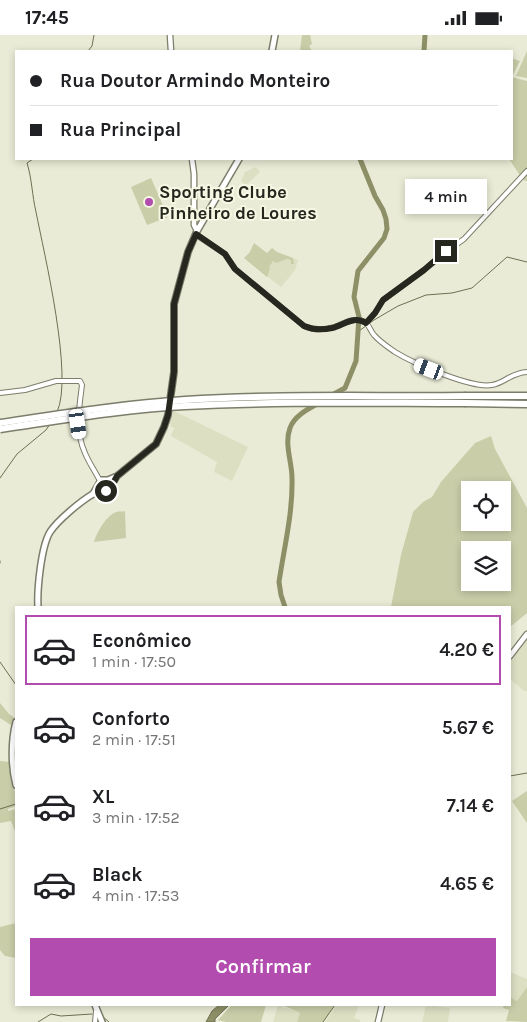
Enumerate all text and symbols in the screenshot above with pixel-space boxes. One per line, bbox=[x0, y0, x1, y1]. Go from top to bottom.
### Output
text: 17:45 bbox=[25, 7, 69, 29]
text: Rua Doutor Armindo Monteiro bbox=[60, 70, 330, 92]
text: Rua Principal bbox=[60, 119, 181, 141]
callout: 4 min bbox=[405, 179, 487, 213]
place label: Sporting Clube Pinheiro de Loures bbox=[159, 181, 317, 224]
text: 4 min bbox=[424, 187, 468, 206]
marker: Sporting Clube Pinheiro de Loures bbox=[143, 196, 155, 208]
route end bbox=[435, 240, 457, 262]
car bbox=[412, 357, 445, 381]
car bbox=[68, 408, 87, 440]
route start bbox=[95, 480, 117, 502]
map controls bbox=[461, 481, 511, 591]
button: locate bbox=[461, 481, 511, 531]
button: layers bbox=[461, 541, 511, 591]
icon: car bbox=[32, 628, 77, 673]
text: Econômico bbox=[92, 630, 192, 652]
text: 4.20 € bbox=[439, 639, 494, 661]
text: 1 min · 17:50 bbox=[92, 652, 176, 671]
icon: car bbox=[32, 706, 77, 751]
text: Conforto bbox=[92, 708, 170, 730]
text: 5.67 € bbox=[442, 717, 494, 739]
text: 2 min · 17:51 bbox=[92, 730, 176, 749]
icon: car bbox=[32, 784, 77, 829]
text: XL bbox=[92, 786, 114, 808]
text: 7.14 € bbox=[446, 795, 494, 817]
text: 3 min · 17:52 bbox=[92, 808, 180, 827]
icon: car bbox=[32, 862, 77, 907]
text: Black bbox=[92, 864, 143, 886]
text: 4.65 € bbox=[440, 873, 494, 895]
text: 4 min · 17:53 bbox=[92, 886, 180, 905]
button: Confirmar bbox=[30, 938, 496, 996]

